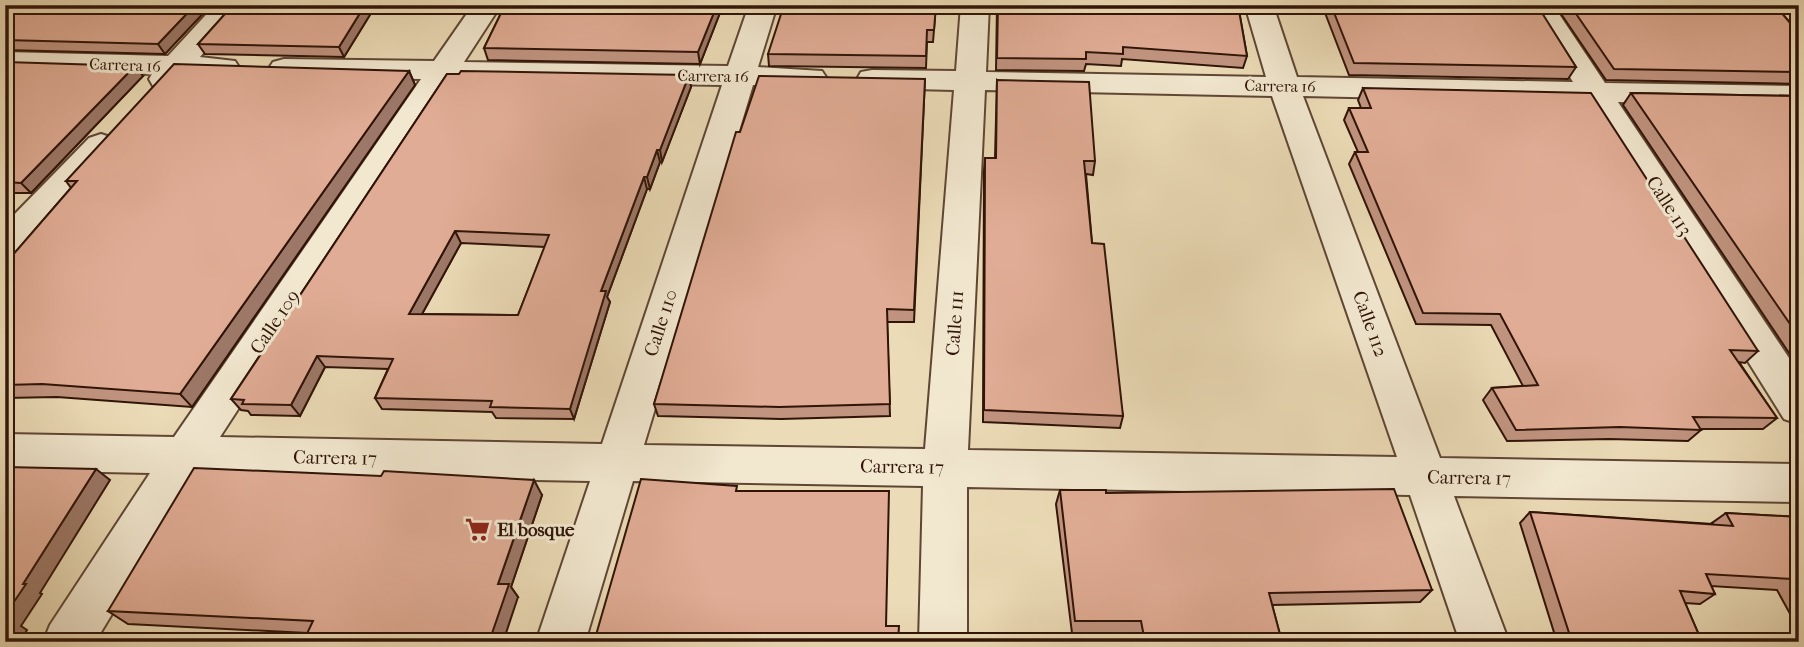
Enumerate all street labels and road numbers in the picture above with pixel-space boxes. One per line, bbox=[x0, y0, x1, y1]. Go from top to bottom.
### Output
street label: Carrera 16 bbox=[89, 54, 161, 76]
street label: Carrera 16 bbox=[677, 66, 749, 86]
street label: Carrera 16 bbox=[1244, 76, 1316, 96]
street label: Calle 113 bbox=[1642, 172, 1696, 240]
street label: Calle 109 bbox=[246, 286, 304, 358]
street label: Calle 110 bbox=[640, 287, 682, 359]
street label: Calle 112 bbox=[1348, 288, 1392, 360]
street label: Calle 111 bbox=[942, 289, 968, 357]
street label: Carrera 17 bbox=[293, 446, 377, 470]
street label: Carrera 17 bbox=[860, 455, 944, 479]
street label: Carrera 17 bbox=[1427, 466, 1511, 490]

